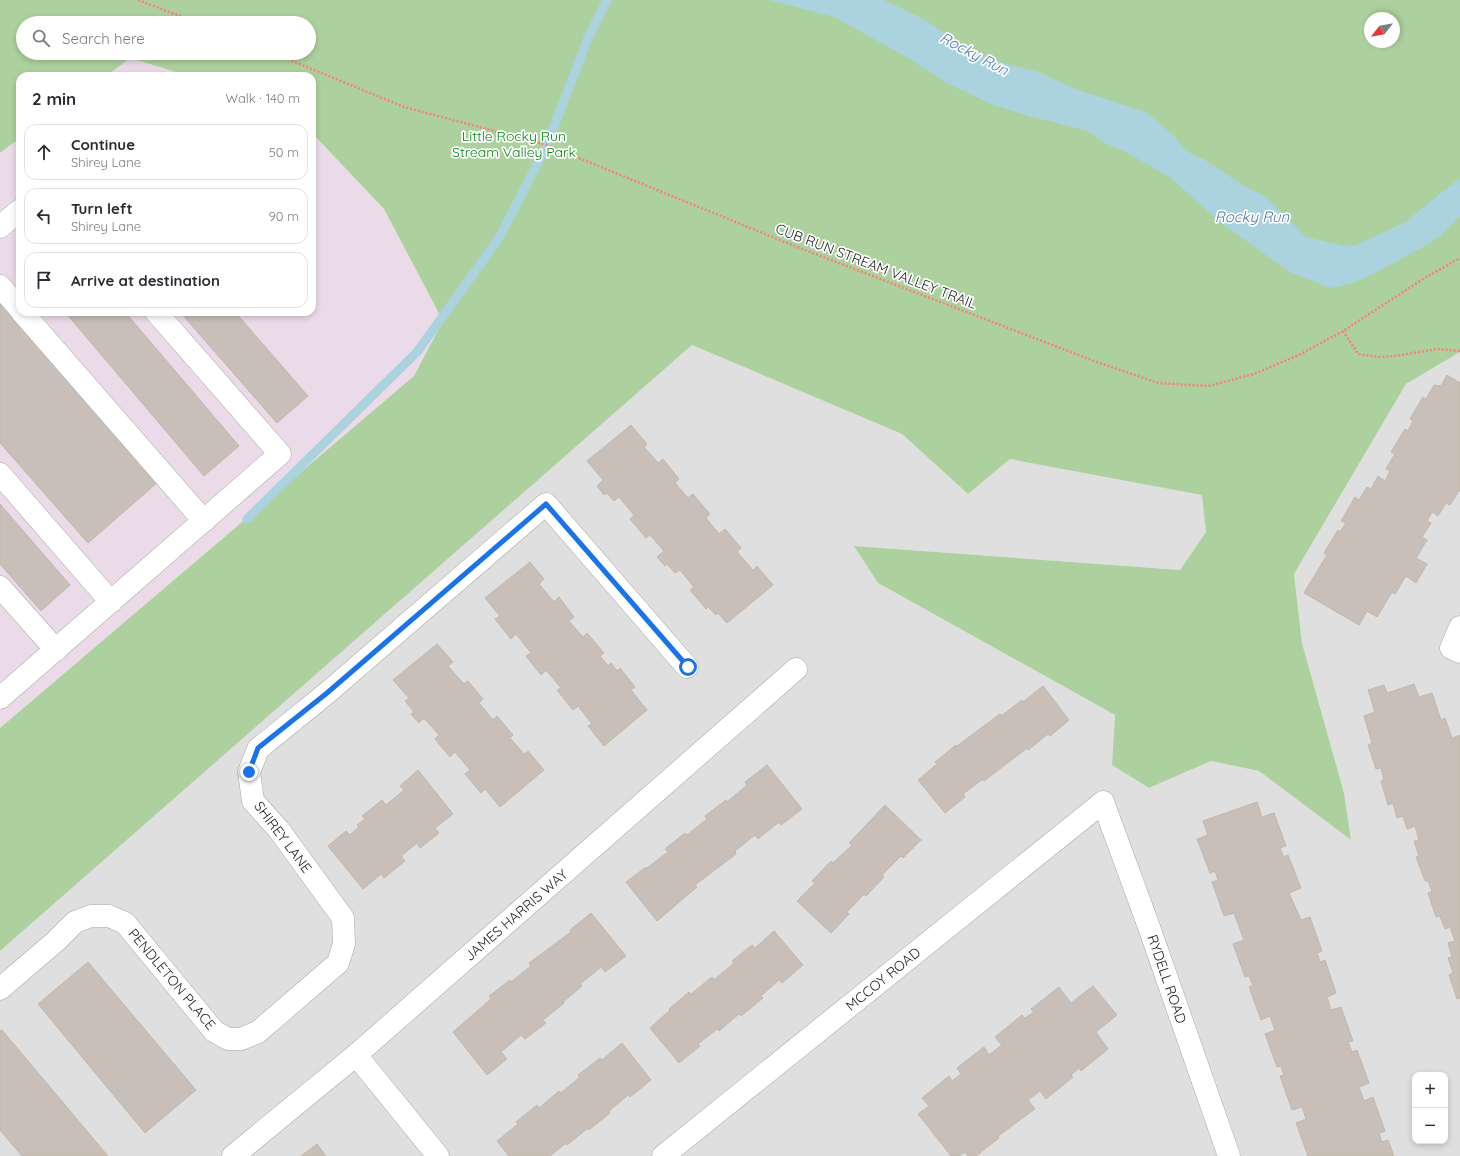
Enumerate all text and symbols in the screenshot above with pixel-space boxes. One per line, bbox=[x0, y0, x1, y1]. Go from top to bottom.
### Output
north arrow bbox=[1364, 12, 1400, 48]
search box bbox=[16, 16, 316, 60]
icon: search bbox=[30, 27, 52, 49]
water label: Rocky Run bbox=[937, 28, 1012, 80]
text: Search here bbox=[62, 29, 145, 48]
text: 2 min bbox=[32, 88, 76, 109]
text: Walk · 140 m bbox=[225, 90, 300, 106]
park label: Little Rocky Run Stream Valley Park bbox=[452, 127, 576, 161]
text: Continue bbox=[71, 135, 135, 154]
icon: ahead bbox=[33, 141, 55, 163]
text: 50 m bbox=[269, 144, 299, 160]
text: Shirey Lane bbox=[71, 154, 141, 170]
text: Turn left bbox=[71, 199, 133, 218]
icon: left bbox=[33, 205, 55, 227]
water label: Rocky Run bbox=[1215, 207, 1290, 226]
text: 90 m bbox=[269, 208, 299, 224]
text: Shirey Lane bbox=[71, 218, 141, 234]
street label: CUB RUN STREAM VALLEY TRAIL bbox=[773, 219, 979, 313]
icon: arrive bbox=[33, 269, 55, 291]
text: Arrive at destination bbox=[71, 271, 220, 290]
route start bbox=[679, 658, 697, 676]
route end bbox=[240, 763, 258, 781]
street label: SHIREY LANE bbox=[250, 798, 316, 876]
street label: JAMES HARRIS WAY bbox=[461, 865, 571, 965]
street label: PENDLETON PLACE bbox=[124, 925, 220, 1033]
street label: RYDELL ROAD bbox=[1143, 932, 1191, 1026]
street label: MCCOY ROAD bbox=[842, 943, 924, 1015]
map controls bbox=[1412, 1072, 1448, 1144]
button: + bbox=[1412, 1072, 1448, 1108]
button: − bbox=[1412, 1108, 1448, 1144]

